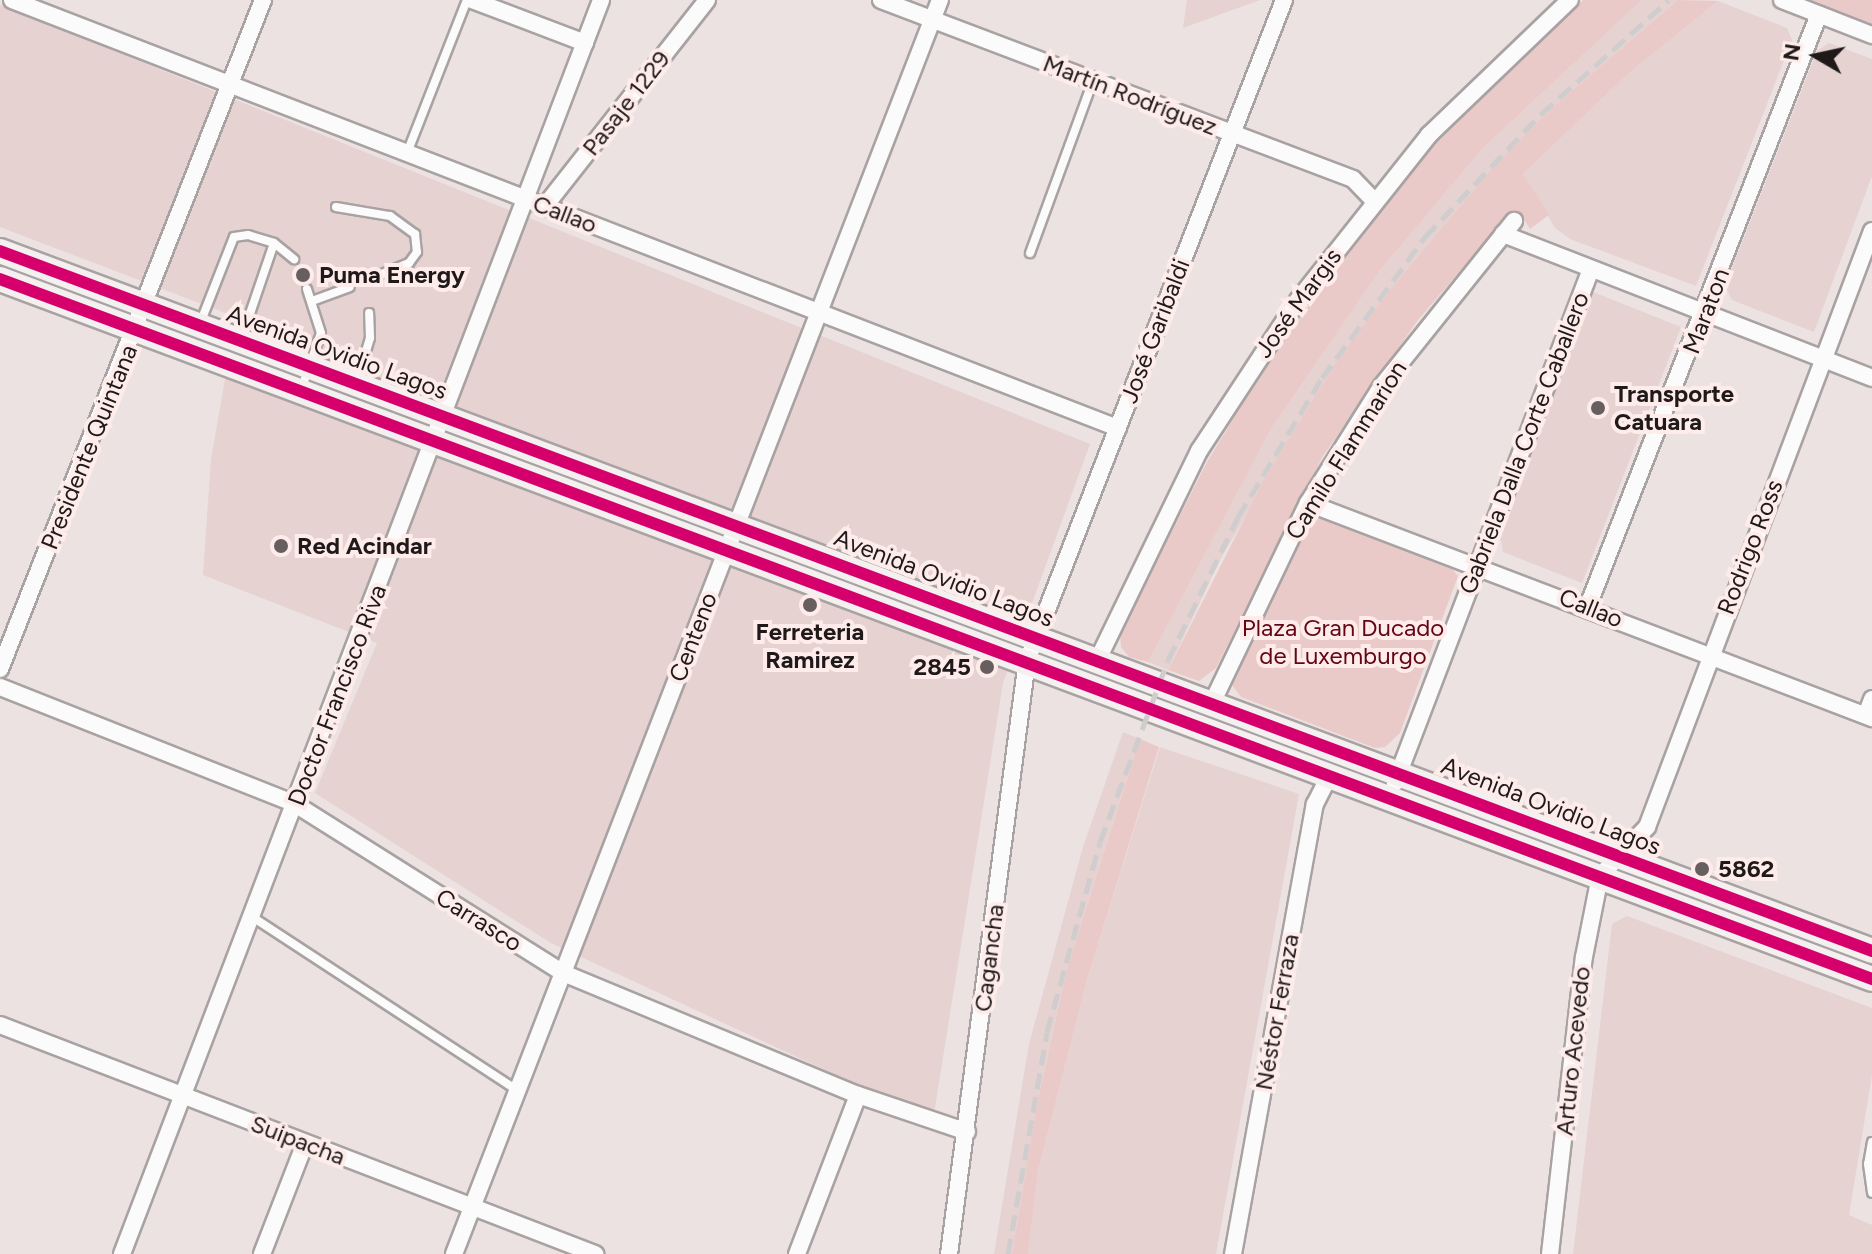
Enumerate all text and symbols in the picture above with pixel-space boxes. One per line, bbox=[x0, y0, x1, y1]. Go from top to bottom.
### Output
north arrow bbox=[1776, 16, 1856, 96]
text: N bbox=[1777, 42, 1806, 63]
street label: Pasaje 1229 bbox=[576, 45, 676, 161]
street label: Martín Rodríguez bbox=[1039, 49, 1221, 141]
street label: Callao bbox=[529, 189, 601, 239]
street label: José Margis bbox=[1249, 243, 1347, 363]
street label: José Garibaldi bbox=[1114, 255, 1196, 407]
place label: Puma Energy bbox=[319, 261, 465, 289]
street label: Maraton bbox=[1677, 264, 1735, 358]
marker: Puma Energy bbox=[294, 266, 312, 284]
street label: Gabriela Dalla Corte Caballero bbox=[1453, 288, 1595, 598]
street label: Avenida Ovidio Lagos bbox=[223, 299, 451, 405]
street label: Presidente Quintana bbox=[35, 340, 143, 554]
street label: Camilo Flammarion bbox=[1279, 355, 1413, 545]
place label: Transporte Catuara bbox=[1614, 380, 1734, 436]
marker: Transporte Catuara bbox=[1589, 399, 1607, 417]
street label: Rodrigo Ross bbox=[1711, 476, 1789, 618]
street label: Avenida Ovidio Lagos bbox=[830, 523, 1058, 633]
place label: Red Acindar bbox=[297, 532, 432, 560]
marker: Red Acindar bbox=[272, 537, 290, 555]
street label: Doctor Francisco Riva bbox=[282, 580, 392, 810]
street label: Callao bbox=[1555, 582, 1627, 634]
street label: Centeno bbox=[663, 588, 723, 686]
marker: Ferreteria Ramirez bbox=[801, 596, 819, 614]
park label: Plaza Gran Ducado de Luxemburgo bbox=[1242, 614, 1444, 670]
place label: Ferreteria Ramirez bbox=[756, 618, 864, 674]
place label: 2845 bbox=[913, 653, 971, 681]
marker: 2845 bbox=[978, 658, 996, 676]
street label: Avenida Ovidio Lagos bbox=[1437, 751, 1665, 861]
place label: 5862 bbox=[1718, 855, 1774, 883]
marker: 5862 bbox=[1693, 860, 1711, 878]
street label: Carrasco bbox=[431, 882, 527, 958]
street label: Cagancha bbox=[968, 903, 1010, 1013]
street label: Néstor Ferraza bbox=[1249, 932, 1305, 1092]
street label: Arturo Acevedo bbox=[1550, 965, 1596, 1137]
street label: Suipacha bbox=[247, 1109, 349, 1171]

